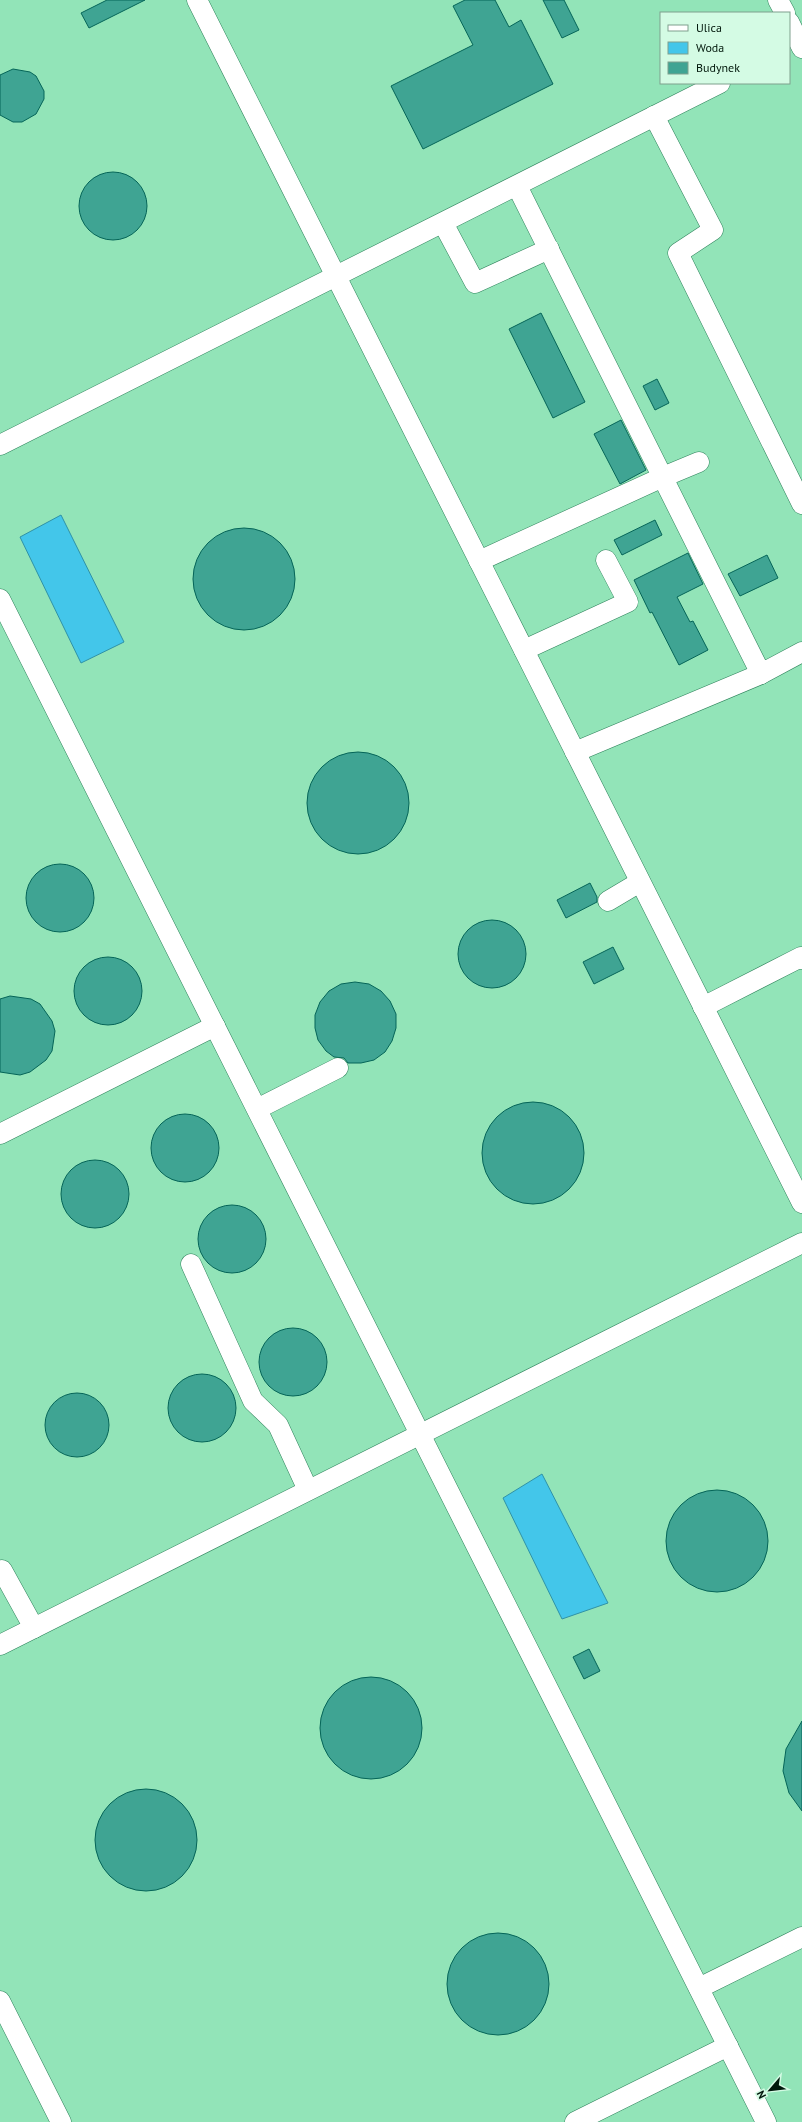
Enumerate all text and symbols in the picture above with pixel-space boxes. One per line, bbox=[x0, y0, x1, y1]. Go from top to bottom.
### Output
legend bbox=[660, 12, 790, 84]
text: Ulica bbox=[696, 20, 722, 35]
text: Woda bbox=[696, 40, 724, 55]
text: Budynek bbox=[696, 60, 740, 75]
north arrow bbox=[750, 2070, 790, 2110]
text: N bbox=[753, 2088, 769, 2101]

